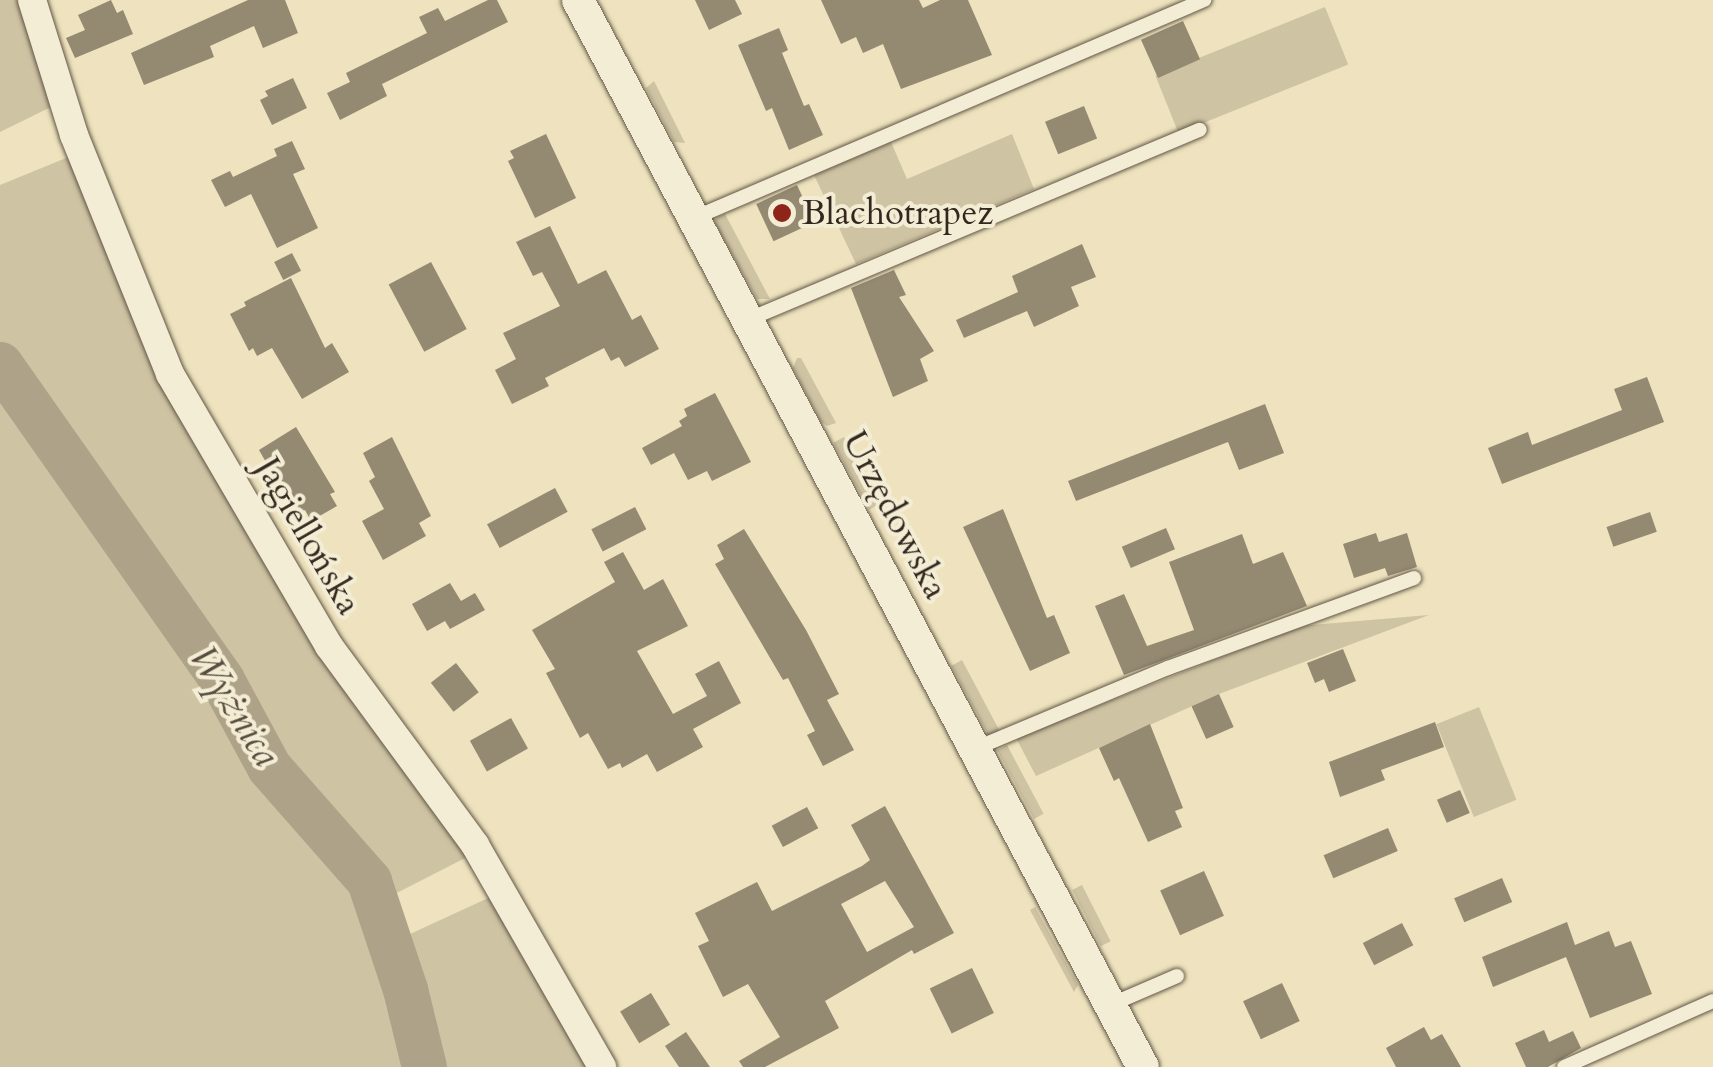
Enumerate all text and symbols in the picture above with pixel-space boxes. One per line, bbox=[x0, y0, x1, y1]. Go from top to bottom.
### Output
place label: Blachotrapez bbox=[802, 192, 993, 234]
marker: Blachotrapez bbox=[771, 202, 793, 224]
street label: Urzędowska bbox=[833, 424, 957, 606]
street label: Jagiellońska bbox=[246, 450, 370, 622]
water label: Wyżnica bbox=[179, 637, 289, 775]

